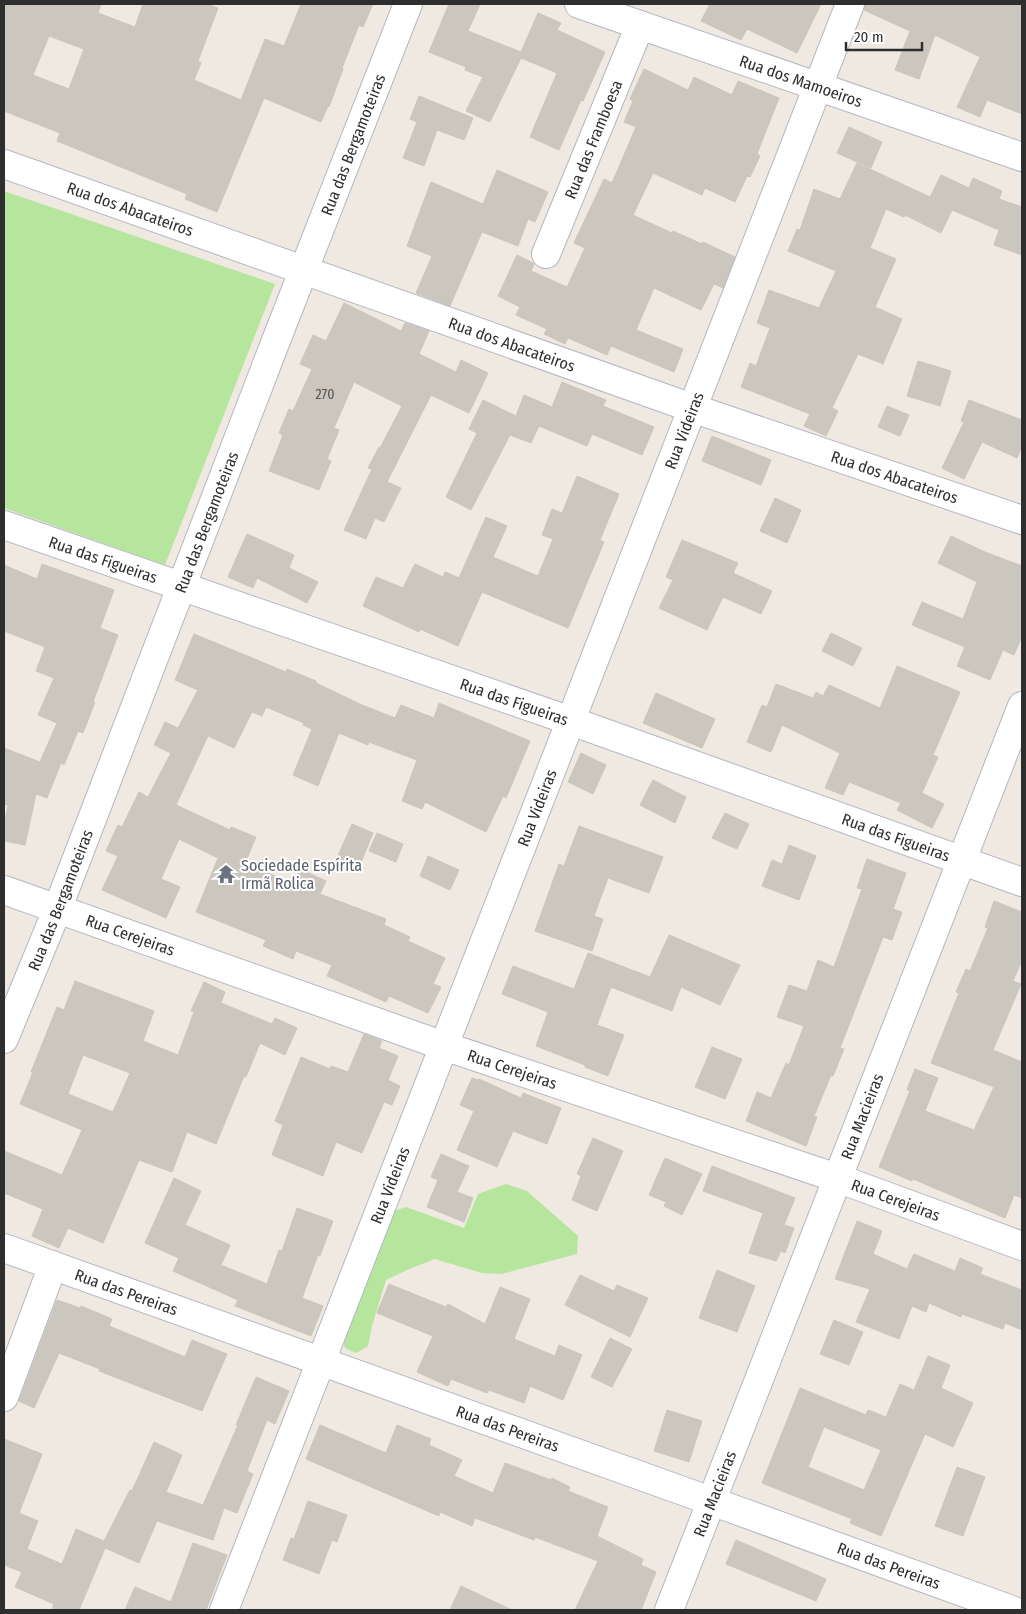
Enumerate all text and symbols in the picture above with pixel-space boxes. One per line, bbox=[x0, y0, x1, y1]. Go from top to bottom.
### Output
scale bar bbox=[846, 20, 922, 52]
text: 20 m bbox=[854, 28, 884, 46]
street label: Rua dos Mamoeiros bbox=[737, 51, 865, 111]
street label: Rua das Bergamoteiras bbox=[317, 71, 389, 218]
street label: Rua das Framboesa bbox=[560, 77, 626, 202]
street label: Rua dos Abacateiros bbox=[65, 178, 196, 240]
street label: Rua dos Abacateiros bbox=[446, 313, 578, 375]
house number: 270 bbox=[316, 386, 334, 403]
street label: Rua Videiras bbox=[660, 389, 707, 472]
street label: Rua dos Abacateiros bbox=[829, 446, 961, 507]
street label: Rua das Bergamoteiras bbox=[170, 449, 242, 596]
street label: Rua das Figueiras bbox=[46, 532, 160, 587]
street label: Rua das Figueiras bbox=[458, 674, 571, 729]
street label: Rua Videiras bbox=[513, 766, 560, 849]
street label: Rua das Figueiras bbox=[839, 809, 953, 865]
street label: Rua das Bergamoteiras bbox=[24, 827, 97, 973]
place label: Sociedade Espírita Irmã Rolica bbox=[241, 856, 362, 893]
temple icon: Sociedade Espírita Irmã Rolica bbox=[215, 863, 237, 885]
street label: Rua Cerejeiras bbox=[83, 910, 178, 959]
street label: Rua Cerejeiras bbox=[465, 1045, 560, 1093]
street label: Rua Macieiras bbox=[836, 1071, 887, 1162]
street label: Rua Videiras bbox=[366, 1144, 413, 1226]
street label: Rua Cerejeiras bbox=[849, 1175, 943, 1225]
street label: Rua das Pereiras bbox=[72, 1265, 181, 1319]
street label: Rua das Pereiras bbox=[454, 1401, 562, 1455]
street label: Rua Macieiras bbox=[689, 1448, 740, 1539]
street label: Rua das Pereiras bbox=[835, 1538, 943, 1593]

